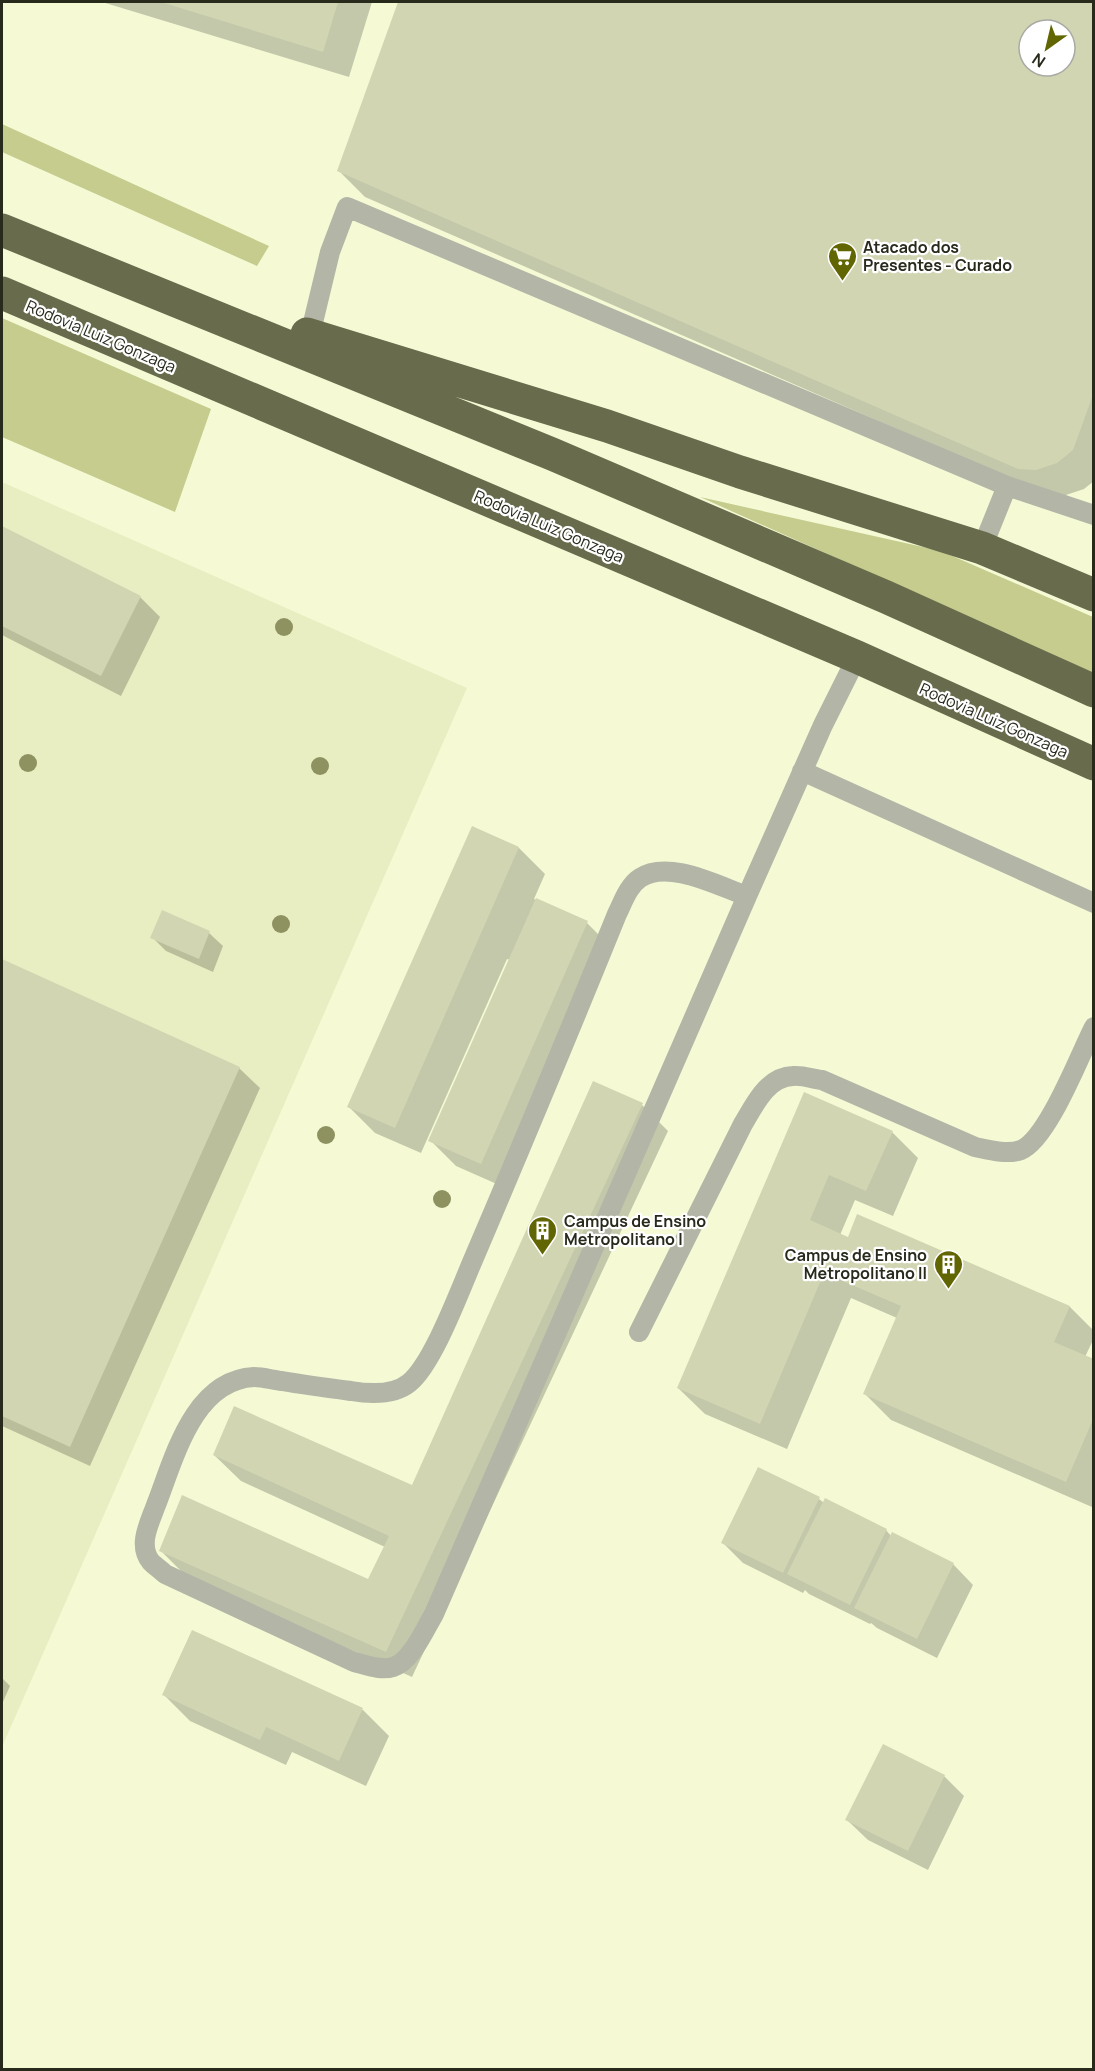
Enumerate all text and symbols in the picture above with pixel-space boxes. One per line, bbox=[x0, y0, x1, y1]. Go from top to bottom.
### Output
north arrow bbox=[1017, 18, 1077, 78]
text: N bbox=[1028, 48, 1050, 73]
place label: Atacado dos Presentes - Curado bbox=[863, 236, 1012, 276]
supermarket icon: Atacado dos Presentes - Curado bbox=[826, 240, 858, 282]
street label: Rodovia Luiz Gonzaga bbox=[23, 294, 179, 378]
street label: Rodovia Luiz Gonzaga bbox=[471, 484, 627, 568]
street label: Rodovia Luiz Gonzaga bbox=[916, 677, 1072, 763]
place label: Campus de Ensino Metropolitano I bbox=[564, 1210, 706, 1250]
building icon: Campus de Ensino Metropolitano I bbox=[527, 1214, 559, 1256]
place label: Campus de Ensino Metropolitano II bbox=[785, 1244, 927, 1284]
building icon: Campus de Ensino Metropolitano II bbox=[932, 1248, 964, 1290]

